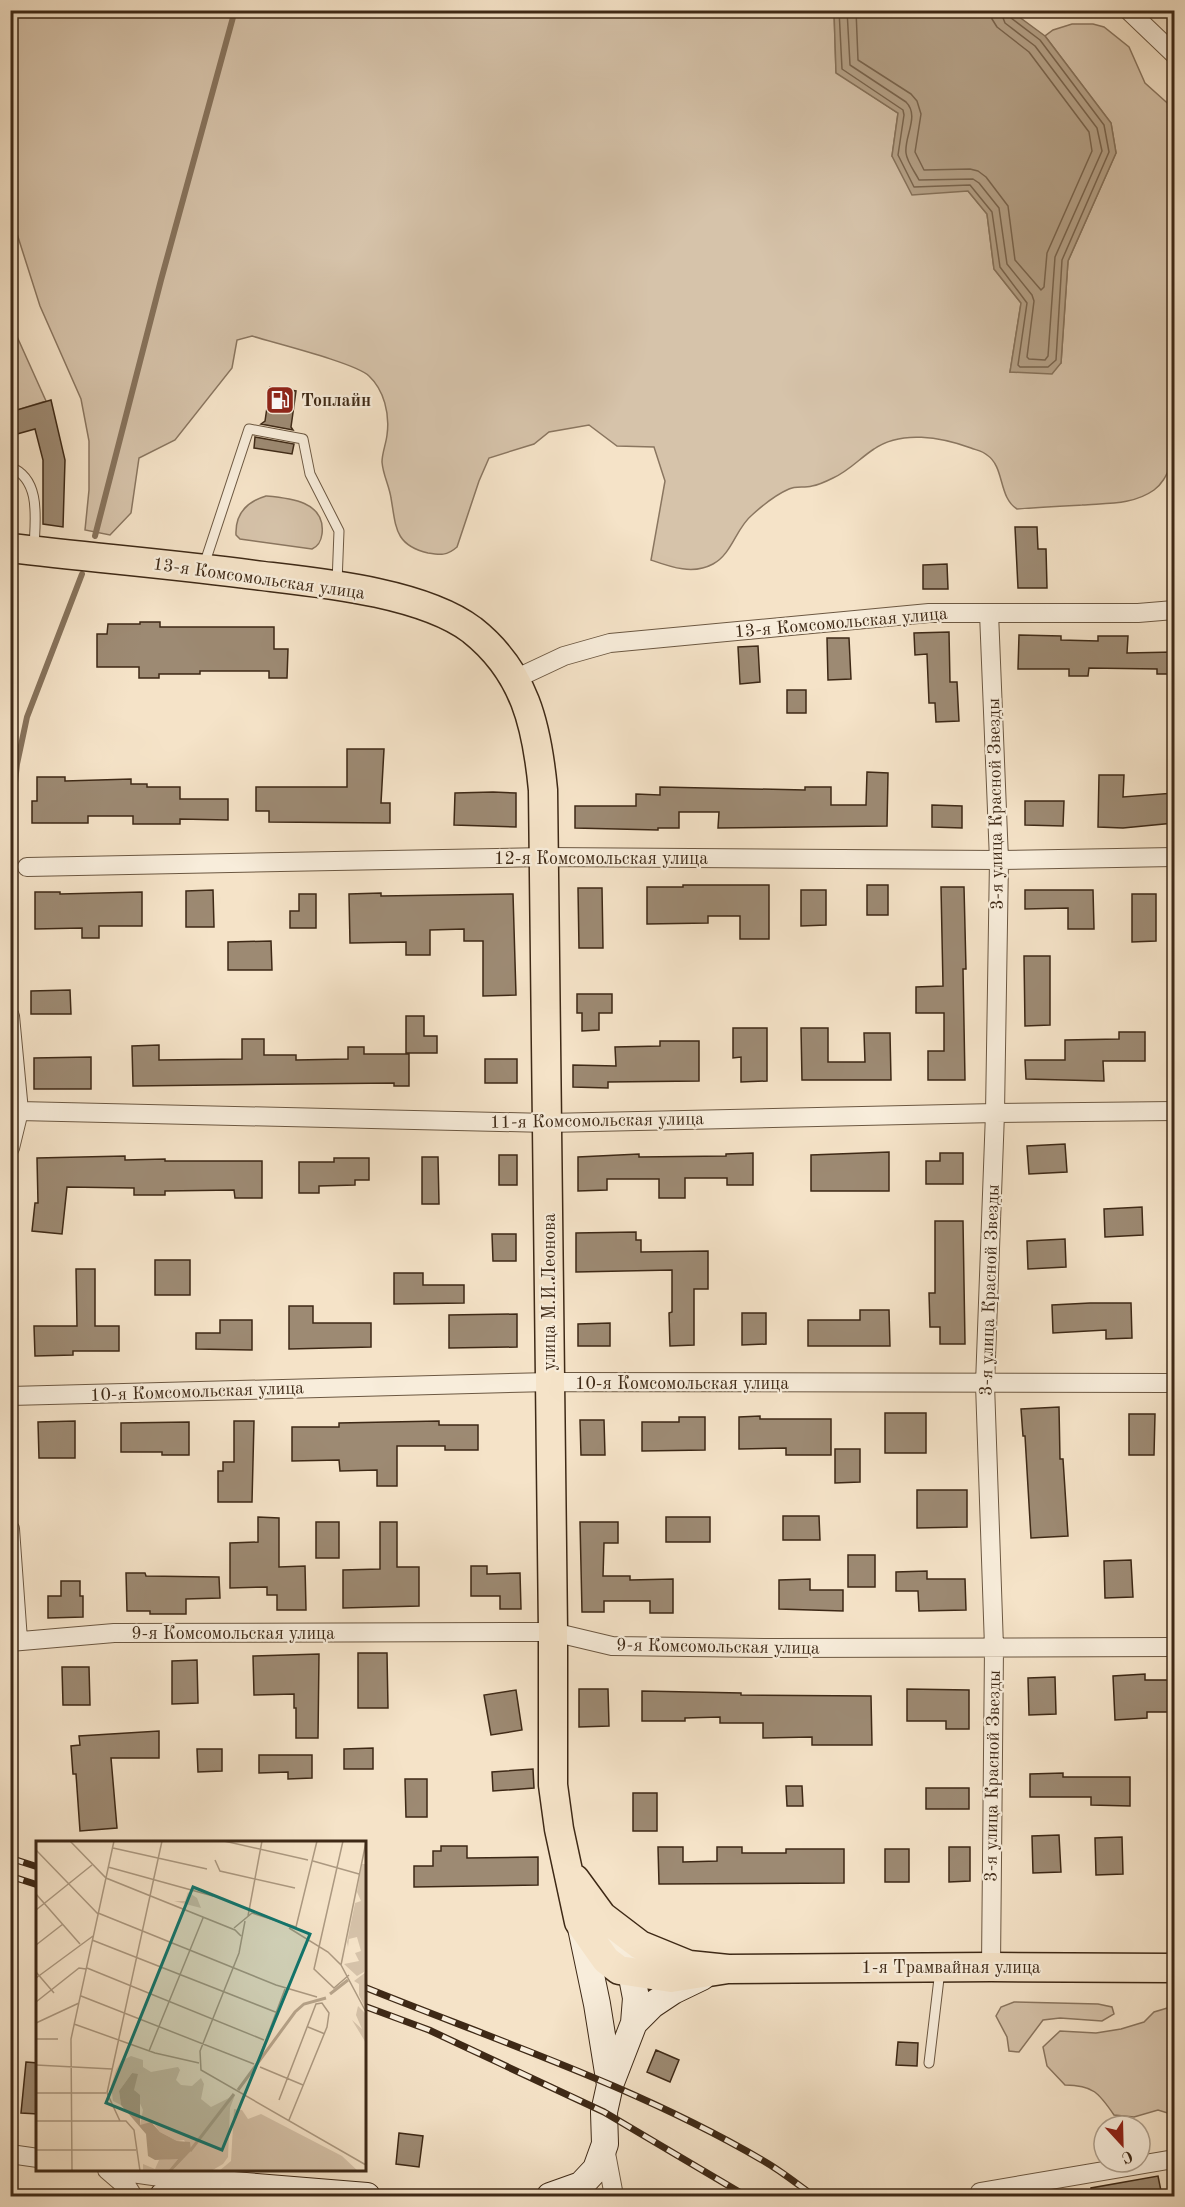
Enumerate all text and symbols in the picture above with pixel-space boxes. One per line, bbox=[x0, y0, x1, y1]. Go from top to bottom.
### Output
fuel station icon: Топлайн bbox=[264, 384, 296, 416]
place label: Топлайн bbox=[301, 392, 371, 410]
street label: 13-я Комсомольская улица bbox=[152, 555, 366, 603]
street label: 13-я Комсомольская улица bbox=[734, 605, 949, 641]
street label: 3-я улица Красной Звезды bbox=[985, 698, 1007, 910]
street label: 12-я Комсомольская улица bbox=[494, 850, 708, 868]
street label: 11-я Комсомольская улица bbox=[490, 1110, 704, 1132]
street label: 3-я улица Красной Звезды bbox=[977, 1184, 1003, 1396]
street label: улица М.И.Леонова bbox=[541, 1213, 559, 1371]
street label: 10-я Комсомольская улица bbox=[575, 1375, 789, 1393]
street label: 10-я Комсомольская улица bbox=[90, 1379, 304, 1405]
street label: 9-я Комсомольская улица bbox=[131, 1625, 335, 1643]
street label: 9-я Комсомольская улица bbox=[616, 1636, 820, 1658]
street label: 3-я улица Красной Звезды bbox=[982, 1670, 1004, 1882]
inset map bbox=[36, 1841, 366, 2171]
street label: 1-я Трамвайная улица bbox=[861, 1959, 1041, 1977]
north arrow bbox=[1092, 2114, 1152, 2174]
text: С bbox=[1119, 2147, 1135, 2165]

